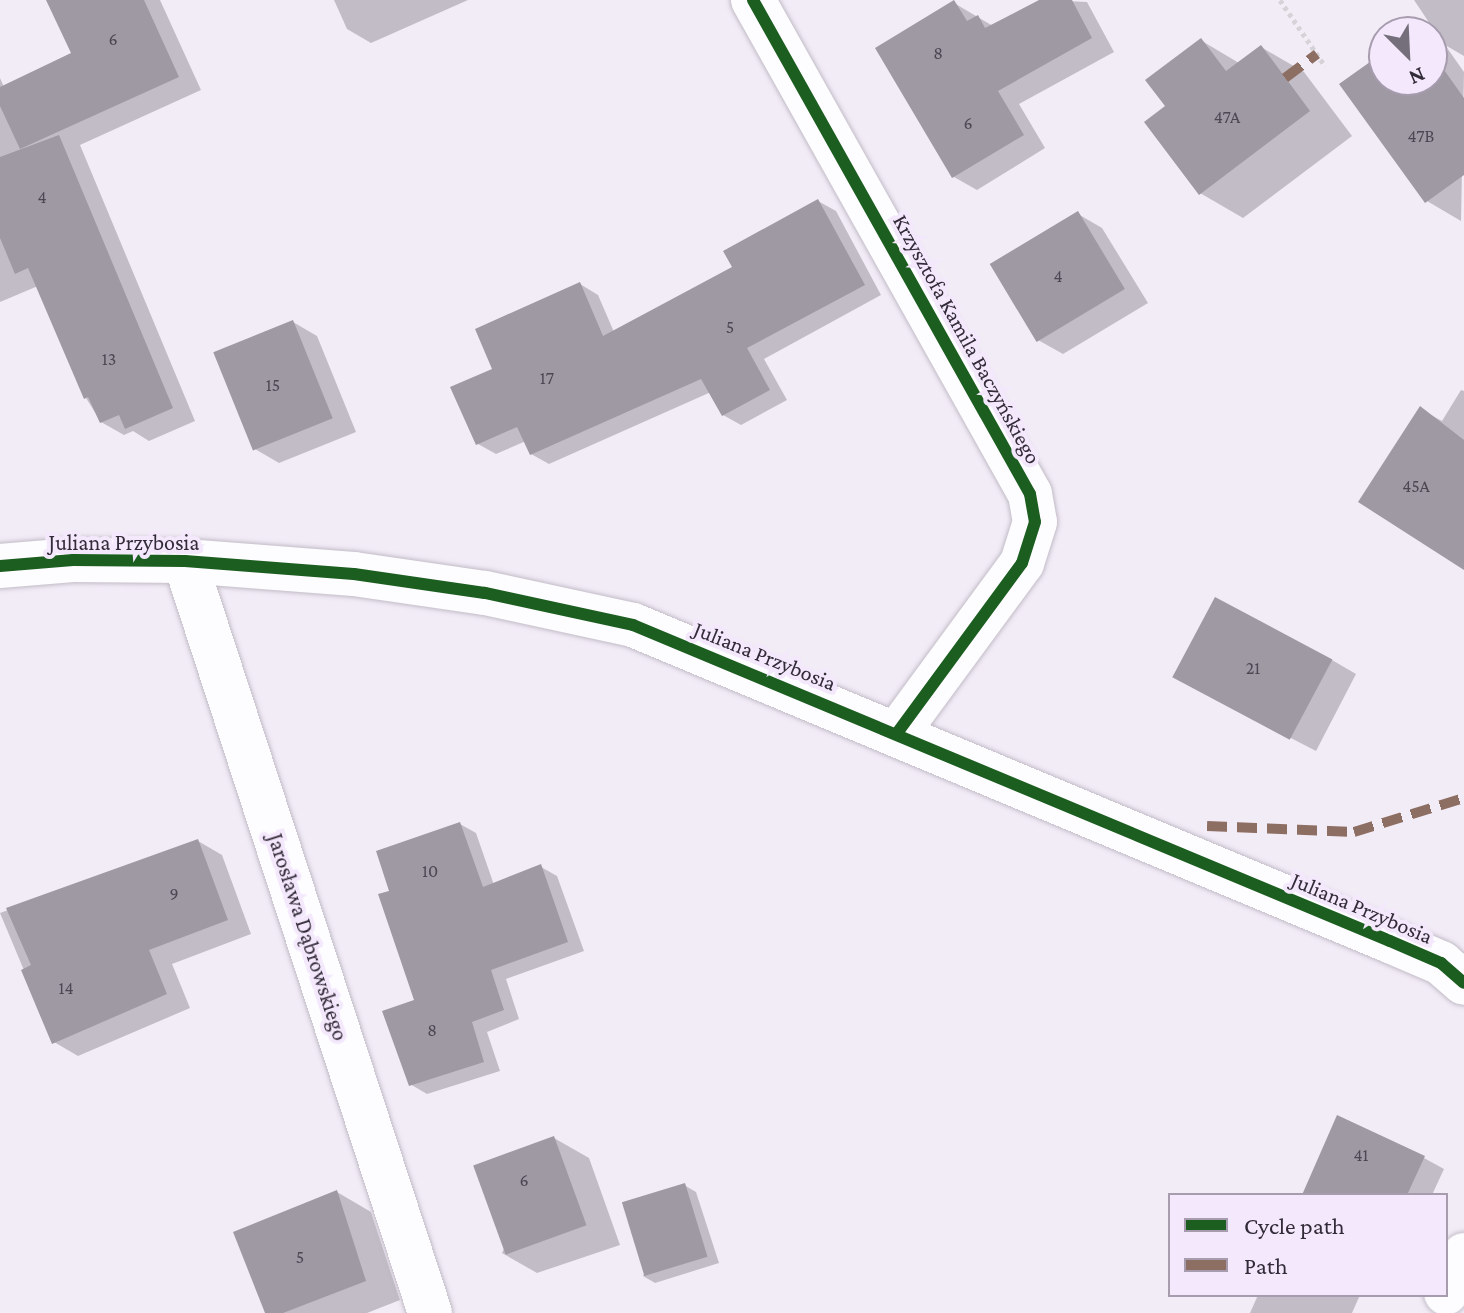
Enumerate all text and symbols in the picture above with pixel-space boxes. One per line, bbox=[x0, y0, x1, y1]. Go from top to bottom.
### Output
north arrow bbox=[1368, 16, 1448, 96]
house number: 6 bbox=[108, 28, 118, 50]
house number: 8 bbox=[933, 42, 943, 64]
text: N bbox=[1405, 62, 1429, 91]
house number: 47A bbox=[1214, 106, 1240, 128]
house number: 6 bbox=[963, 112, 973, 134]
house number: 47B bbox=[1408, 125, 1434, 147]
house number: 4 bbox=[37, 186, 47, 208]
street label: Krzysztofa Kamila Baczyńskiego bbox=[887, 210, 1047, 468]
house number: 4 bbox=[1053, 265, 1063, 287]
house number: 5 bbox=[726, 316, 734, 338]
house number: 13 bbox=[102, 348, 116, 370]
house number: 17 bbox=[540, 367, 554, 389]
house number: 15 bbox=[266, 374, 280, 396]
house number: 45A bbox=[1402, 475, 1430, 497]
street label: Juliana Przybosia bbox=[49, 530, 199, 556]
street label: Juliana Przybosia bbox=[690, 615, 840, 697]
house number: 21 bbox=[1246, 657, 1260, 679]
street label: Jarosława Dąbrowskiego bbox=[262, 830, 354, 1044]
house number: 10 bbox=[422, 860, 438, 882]
street label: Juliana Przybosia bbox=[1287, 866, 1437, 950]
house number: 9 bbox=[169, 883, 179, 905]
house number: 14 bbox=[58, 977, 74, 999]
house number: 8 bbox=[427, 1019, 437, 1041]
house number: 41 bbox=[1353, 1144, 1369, 1166]
house number: 6 bbox=[519, 1169, 529, 1191]
legend bbox=[1168, 1193, 1448, 1297]
text: Cycle path bbox=[1244, 1212, 1345, 1239]
house number: 5 bbox=[296, 1246, 304, 1268]
text: Path bbox=[1244, 1252, 1288, 1279]

